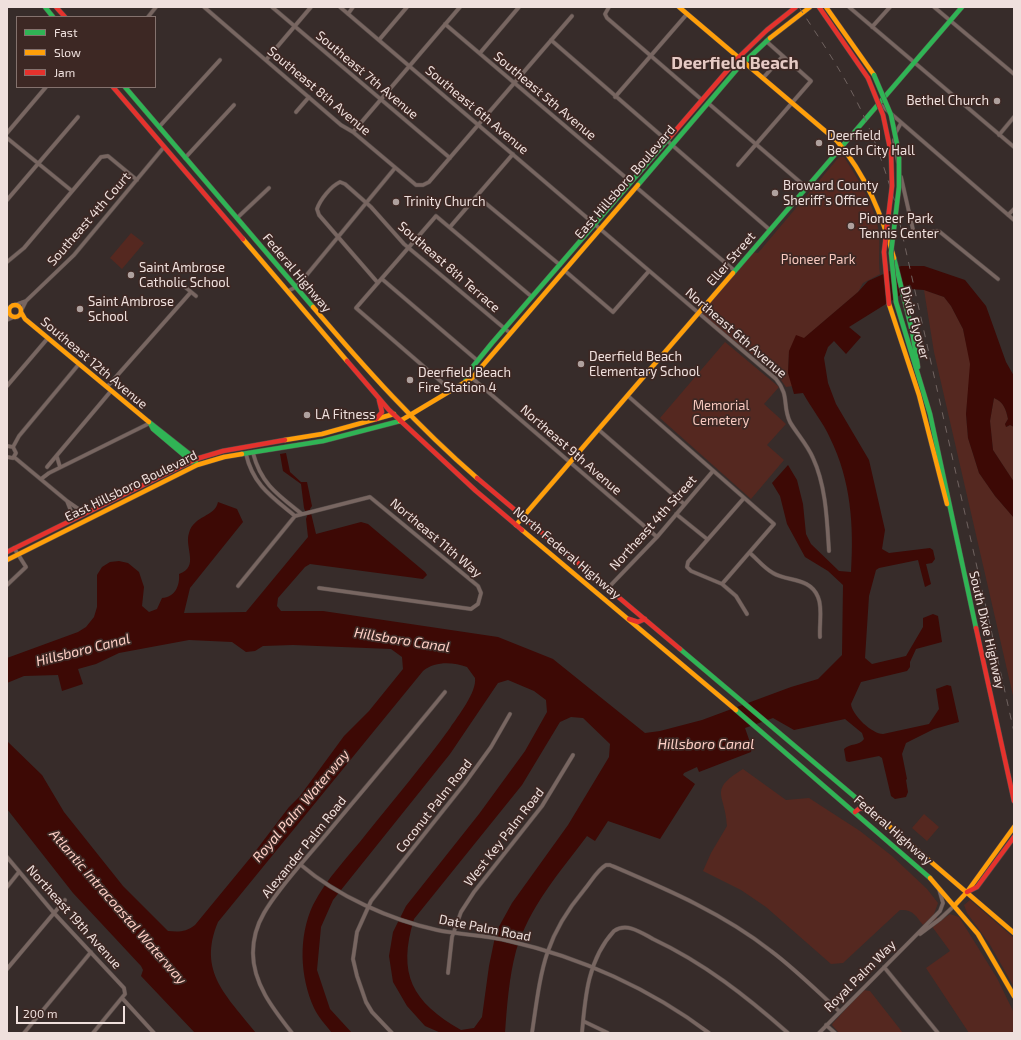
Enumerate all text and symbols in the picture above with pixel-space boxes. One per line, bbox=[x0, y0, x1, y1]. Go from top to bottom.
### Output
legend bbox=[16, 16, 156, 88]
text: Fast bbox=[54, 25, 77, 39]
street label: Southeast 7th Avenue bbox=[313, 28, 421, 122]
street label: Southeast 8th Avenue bbox=[264, 43, 374, 139]
text: Slow bbox=[54, 45, 81, 59]
street label: Southeast 5th Avenue bbox=[491, 49, 599, 143]
district label: Deerfield Beach bbox=[671, 53, 799, 73]
street label: Southeast 6th Avenue bbox=[422, 62, 532, 158]
text: Jam bbox=[54, 65, 75, 79]
place label: Bethel Church bbox=[906, 93, 989, 109]
marker: Bethel Church bbox=[992, 96, 1002, 106]
street label: East Hillsboro Boulevard bbox=[571, 122, 679, 242]
place label: Deerfield Beach City Hall bbox=[827, 128, 915, 159]
marker: Deerfield Beach City Hall bbox=[814, 138, 824, 148]
street label: Southeast 4th Court bbox=[44, 169, 134, 269]
place label: Broward County Sheriff's Office bbox=[783, 178, 878, 209]
marker: Broward County Sheriff's Office bbox=[770, 188, 780, 198]
place label: Trinity Church bbox=[404, 194, 486, 210]
marker: Trinity Church bbox=[391, 197, 401, 207]
place label: Pioneer Park Tennis Center bbox=[859, 211, 939, 242]
street label: Southeast 8th Terrace bbox=[395, 218, 503, 316]
marker: Pioneer Park Tennis Center bbox=[846, 221, 856, 231]
street label: Eller Street bbox=[703, 229, 759, 289]
street label: Federal Highway bbox=[259, 230, 335, 316]
park label: Pioneer Park bbox=[781, 252, 855, 268]
place label: Saint Ambrose Catholic School bbox=[139, 260, 230, 291]
marker: Saint Ambrose Catholic School bbox=[126, 270, 136, 280]
street label: Northeast 6th Avenue bbox=[682, 285, 790, 381]
street label: Dixie Flyover bbox=[897, 285, 933, 361]
place label: Saint Ambrose School bbox=[88, 294, 174, 325]
marker: Saint Ambrose School bbox=[75, 304, 85, 314]
street label: Southeast 12th Avenue bbox=[37, 314, 151, 412]
place label: Deerfield Beach Elementary School bbox=[589, 349, 700, 380]
marker: Deerfield Beach Elementary School bbox=[576, 359, 586, 369]
place label: Deerfield Beach Fire Station 4 bbox=[418, 365, 511, 396]
marker: Deerfield Beach Fire Station 4 bbox=[405, 375, 415, 385]
park label: Memorial Cemetery bbox=[693, 398, 749, 429]
street label: Northeast 9th Avenue bbox=[517, 402, 625, 498]
place label: LA Fitness bbox=[315, 407, 376, 423]
marker: LA Fitness bbox=[302, 410, 312, 420]
street label: East Hillsboro Boulevard bbox=[62, 447, 200, 525]
street label: Northeast 4th Street bbox=[606, 472, 700, 574]
street label: Northeast 11th Way bbox=[387, 495, 485, 581]
street label: North Federal Highway bbox=[510, 503, 624, 603]
street label: South Dixie Highway bbox=[966, 569, 1008, 691]
water label: Hillsboro Canal bbox=[353, 624, 451, 656]
water label: Hillsboro Canal bbox=[34, 630, 132, 670]
water label: Hillsboro Canal bbox=[658, 736, 754, 752]
water label: Royal Palm Waterway bbox=[249, 746, 353, 866]
street label: Coconut Palm Road bbox=[393, 756, 475, 856]
street label: West Key Palm Road bbox=[461, 785, 547, 889]
street label: Federal Highway bbox=[851, 792, 935, 868]
street label: Alexander Palm Road bbox=[258, 793, 350, 901]
water label: Atlantic Intracoastal Waterway bbox=[46, 826, 190, 988]
street label: Northeast 19th Avenue bbox=[23, 862, 125, 972]
street label: Date Palm Road bbox=[438, 911, 532, 945]
street label: Royal Palm Way bbox=[821, 937, 899, 1015]
scale bar bbox=[18, 998, 127, 1024]
text: 200 m bbox=[23, 1006, 57, 1020]

